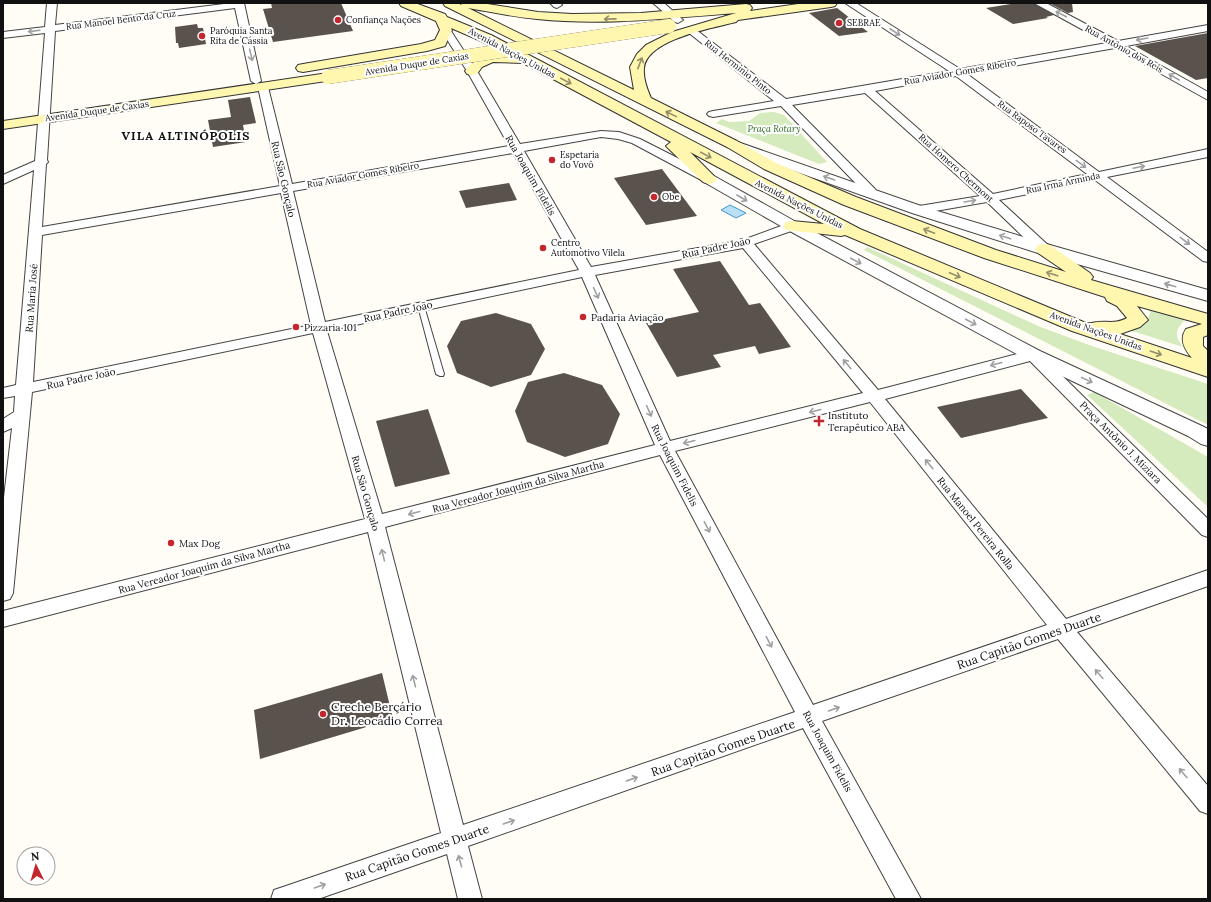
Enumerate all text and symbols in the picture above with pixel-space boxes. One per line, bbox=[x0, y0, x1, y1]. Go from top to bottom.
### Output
street label: Rua Manoel Bento da Cruz bbox=[65, 7, 177, 32]
one-way arrow bbox=[1055, 10, 1067, 17]
place label: Confiança Nações bbox=[346, 14, 421, 26]
marker: Confiança Nações bbox=[333, 15, 343, 25]
one-way arrow bbox=[604, 15, 617, 22]
place label: SEBRAE bbox=[847, 17, 881, 28]
marker: SEBRAE bbox=[834, 18, 844, 28]
street label: Rua Antônio dos Reis bbox=[1083, 22, 1165, 75]
street label: Avenida Nações Unidas bbox=[465, 24, 558, 81]
place label: Paróquia Santa Rita de Cássia bbox=[210, 25, 273, 46]
one-way arrow bbox=[28, 27, 41, 35]
one-way arrow bbox=[889, 28, 900, 36]
marker: Paróquia Santa Rita de Cássia bbox=[197, 31, 207, 41]
one-way arrow bbox=[1136, 35, 1149, 43]
street label: Rua Herminio Pinto bbox=[703, 37, 774, 96]
one-way arrow bbox=[247, 48, 255, 61]
street label: Avenida Duque de Caxias bbox=[363, 50, 470, 77]
one-way arrow bbox=[637, 56, 644, 69]
street label: Rua Aviador Gomes Ribeiro bbox=[903, 56, 1017, 87]
one-way arrow bbox=[1168, 73, 1180, 81]
one-way arrow bbox=[560, 78, 572, 85]
street label: Avenida Duque de Caxias bbox=[43, 98, 150, 123]
street label: Rua Raposo Tavares bbox=[996, 98, 1069, 155]
one-way arrow bbox=[665, 110, 677, 117]
park label: Praça Rotary bbox=[747, 123, 801, 135]
district label: VILA ALTINÓPOLIS bbox=[122, 128, 250, 143]
street label: Rua Homero Chermont bbox=[917, 131, 996, 205]
street label: Rua Joaquim Fidelis bbox=[502, 133, 559, 218]
street label: Rua São Gonçalo bbox=[268, 140, 299, 219]
place label: Espetaria do Vovô bbox=[560, 149, 600, 170]
one-way arrow bbox=[699, 151, 711, 159]
marker: Espetaria do Vovô bbox=[547, 155, 557, 165]
street label: Rua Aviador Gomes Ribeiro bbox=[306, 159, 420, 190]
one-way arrow bbox=[1075, 159, 1086, 168]
one-way arrow bbox=[1132, 163, 1145, 171]
street label: Rua Irmã Arminda bbox=[1025, 169, 1101, 196]
one-way arrow bbox=[823, 174, 836, 181]
street label: Avenida Nações Unidas bbox=[752, 176, 845, 231]
place label: Obe bbox=[662, 191, 679, 202]
marker: Obe bbox=[649, 192, 659, 202]
one-way arrow bbox=[736, 195, 748, 202]
one-way arrow bbox=[963, 197, 976, 205]
one-way arrow bbox=[924, 226, 936, 234]
one-way arrow bbox=[999, 233, 1012, 240]
street label: Rua Padre João bbox=[681, 234, 752, 261]
place label: Centro Automotivo Vilela bbox=[550, 237, 625, 258]
one-way arrow bbox=[1180, 237, 1191, 245]
marker: Centro Automotivo Vilela bbox=[538, 243, 548, 253]
one-way arrow bbox=[850, 257, 862, 265]
street label: Rua Maria José bbox=[23, 263, 40, 333]
one-way arrow bbox=[1046, 269, 1058, 277]
one-way arrow bbox=[949, 271, 961, 279]
one-way arrow bbox=[1164, 281, 1177, 288]
one-way arrow bbox=[593, 286, 600, 298]
street label: Rua Padre João bbox=[363, 298, 434, 325]
street label: Avenida Nações Unidas bbox=[1047, 308, 1144, 353]
place label: Padaria Aviação bbox=[591, 311, 664, 324]
marker: Padaria Aviação bbox=[578, 312, 588, 322]
one-way arrow bbox=[965, 318, 977, 326]
place label: Pizzaria 101 bbox=[304, 321, 357, 334]
marker: Pizzaria 101 bbox=[291, 322, 301, 332]
one-way arrow bbox=[1149, 350, 1162, 357]
one-way arrow bbox=[842, 358, 851, 369]
one-way arrow bbox=[989, 361, 1002, 369]
street label: Rua Padre João bbox=[46, 365, 117, 392]
one-way arrow bbox=[1081, 377, 1093, 384]
street label: Praça Antônio J. Miziara bbox=[1077, 399, 1164, 486]
one-way arrow bbox=[645, 405, 653, 417]
one-way arrow bbox=[809, 407, 822, 415]
place label: Instituto Terapêutico ABA bbox=[828, 409, 906, 434]
marker: Instituto Terapêutico ABA bbox=[813, 415, 825, 427]
street label: Rua Joaquim Fidelis bbox=[648, 422, 701, 509]
one-way arrow bbox=[683, 438, 696, 446]
street label: Rua São Gonçalo bbox=[349, 454, 383, 533]
street label: Rua Vereador Joaquim da Silva Martha bbox=[431, 457, 605, 516]
one-way arrow bbox=[924, 459, 933, 470]
street label: Rua Manoel Pereira Rolla bbox=[934, 474, 1017, 572]
one-way arrow bbox=[408, 509, 421, 517]
one-way arrow bbox=[704, 521, 712, 533]
place label: Max Dog bbox=[179, 537, 221, 550]
street label: Rua Vereador Joaquim da Silva Martha bbox=[117, 538, 291, 597]
marker: Max Dog bbox=[166, 538, 176, 548]
one-way arrow bbox=[379, 549, 386, 562]
street label: Rua Capitão Gomes Duarte bbox=[955, 609, 1103, 672]
one-way arrow bbox=[765, 636, 773, 648]
one-way arrow bbox=[1095, 669, 1104, 679]
one-way arrow bbox=[410, 675, 418, 688]
place label: Creche Berçário Dr. Leocádio Correa bbox=[331, 699, 443, 728]
one-way arrow bbox=[828, 705, 841, 712]
street label: Rua Joaquim Fidelis bbox=[800, 708, 855, 794]
marker: Creche Berçário Dr. Leocádio Correa bbox=[318, 709, 328, 719]
street label: Rua Capitão Gomes Duarte bbox=[649, 716, 797, 779]
one-way arrow bbox=[1178, 768, 1187, 779]
one-way arrow bbox=[625, 775, 638, 782]
one-way arrow bbox=[503, 817, 515, 825]
street label: Rua Capitão Gomes Duarte bbox=[343, 821, 491, 884]
north arrow bbox=[16, 846, 56, 886]
text: N bbox=[30, 849, 40, 863]
one-way arrow bbox=[456, 855, 463, 868]
one-way arrow bbox=[314, 882, 326, 890]

